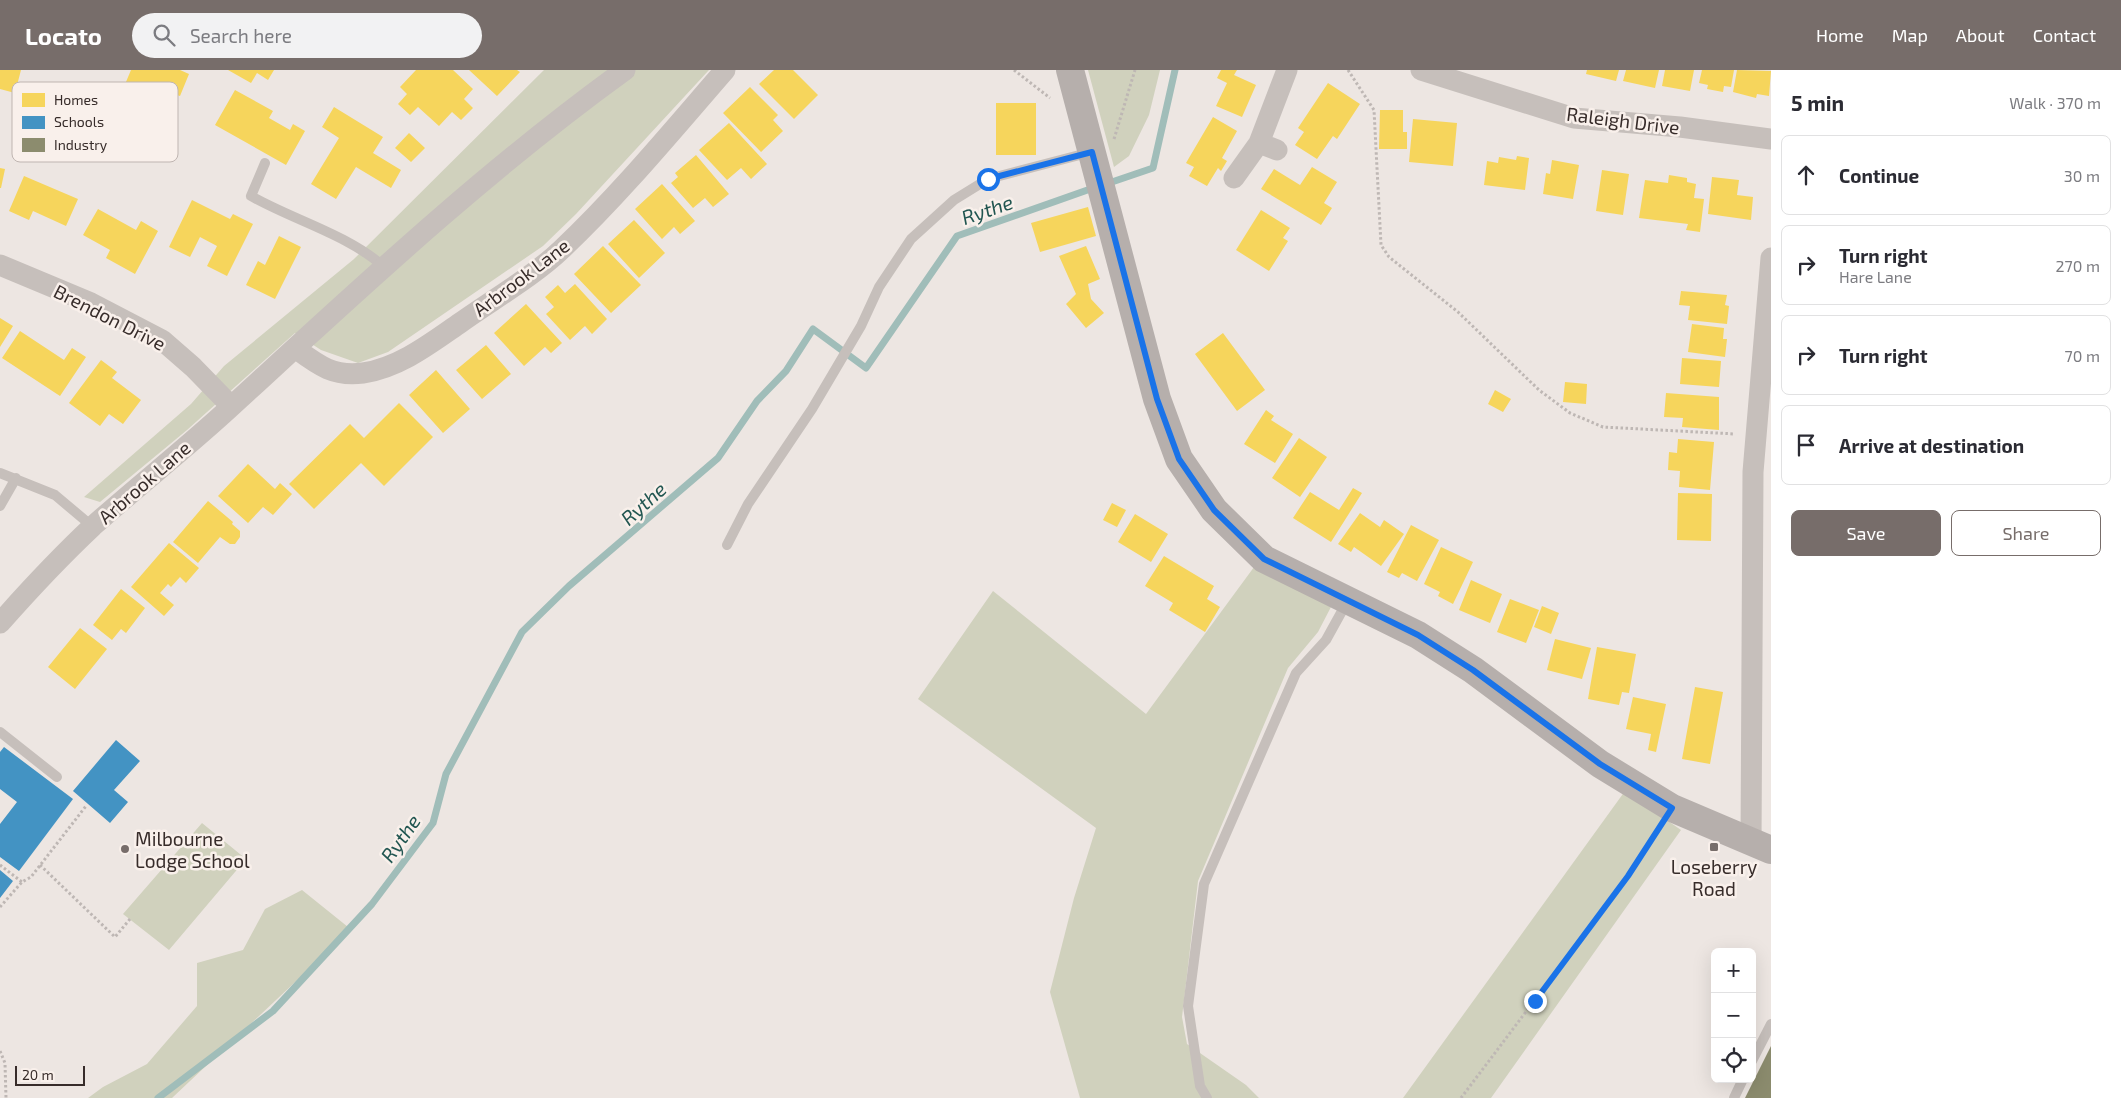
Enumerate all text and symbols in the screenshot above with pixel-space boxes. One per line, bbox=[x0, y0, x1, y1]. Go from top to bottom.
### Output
search box bbox=[132, 13, 482, 58]
text: Locato bbox=[25, 21, 102, 50]
icon: search bbox=[150, 21, 178, 49]
text: Search here bbox=[190, 24, 292, 47]
text: Home bbox=[1816, 24, 1864, 46]
text: Map bbox=[1892, 24, 1928, 46]
text: About bbox=[1956, 24, 2005, 46]
text: Contact bbox=[2033, 24, 2096, 46]
legend bbox=[12, 82, 178, 162]
text: 5 min bbox=[1791, 90, 1844, 115]
text: Homes bbox=[54, 91, 98, 108]
text: Walk · 370 m bbox=[2009, 93, 2101, 112]
street label: Raleigh Drive bbox=[1565, 102, 1681, 138]
text: Schools bbox=[54, 113, 104, 130]
text: Industry bbox=[54, 136, 108, 153]
icon: ahead bbox=[1792, 161, 1820, 189]
text: Continue bbox=[1839, 164, 1919, 187]
text: 30 m bbox=[2064, 166, 2100, 185]
route start bbox=[977, 168, 1000, 191]
water label: Rythe bbox=[958, 189, 1017, 230]
street label: Arbrook Lane bbox=[468, 233, 574, 321]
text: Turn right bbox=[1839, 244, 1927, 267]
icon: right bbox=[1792, 251, 1820, 279]
text: 270 m bbox=[2056, 256, 2100, 275]
text: Hare Lane bbox=[1839, 267, 1912, 286]
street label: Brendon Drive bbox=[50, 279, 170, 355]
icon: right bbox=[1792, 341, 1820, 369]
text: Turn right bbox=[1839, 344, 1927, 367]
text: 70 m bbox=[2065, 346, 2100, 365]
icon: arrive bbox=[1792, 431, 1820, 459]
text: Arrive at destination bbox=[1839, 434, 2024, 457]
street label: Arbrook Lane bbox=[93, 436, 195, 528]
water label: Rythe bbox=[615, 476, 672, 530]
button: Save bbox=[1791, 510, 1941, 556]
button: Share bbox=[1951, 510, 2101, 556]
water label: Rythe bbox=[375, 809, 426, 867]
place label: Milbourne Lodge School bbox=[135, 827, 250, 872]
marker: Loseberry Road bbox=[1708, 841, 1720, 853]
marker: Milbourne Lodge School bbox=[119, 843, 131, 855]
place label: Loseberry Road bbox=[1671, 855, 1757, 900]
map controls bbox=[1711, 948, 1756, 1083]
button: + bbox=[1711, 948, 1756, 993]
route end bbox=[1524, 990, 1547, 1013]
button: − bbox=[1711, 993, 1756, 1038]
button: locate bbox=[1711, 1038, 1756, 1083]
scale bar bbox=[15, 1063, 85, 1086]
text: 20 m bbox=[22, 1066, 54, 1083]

